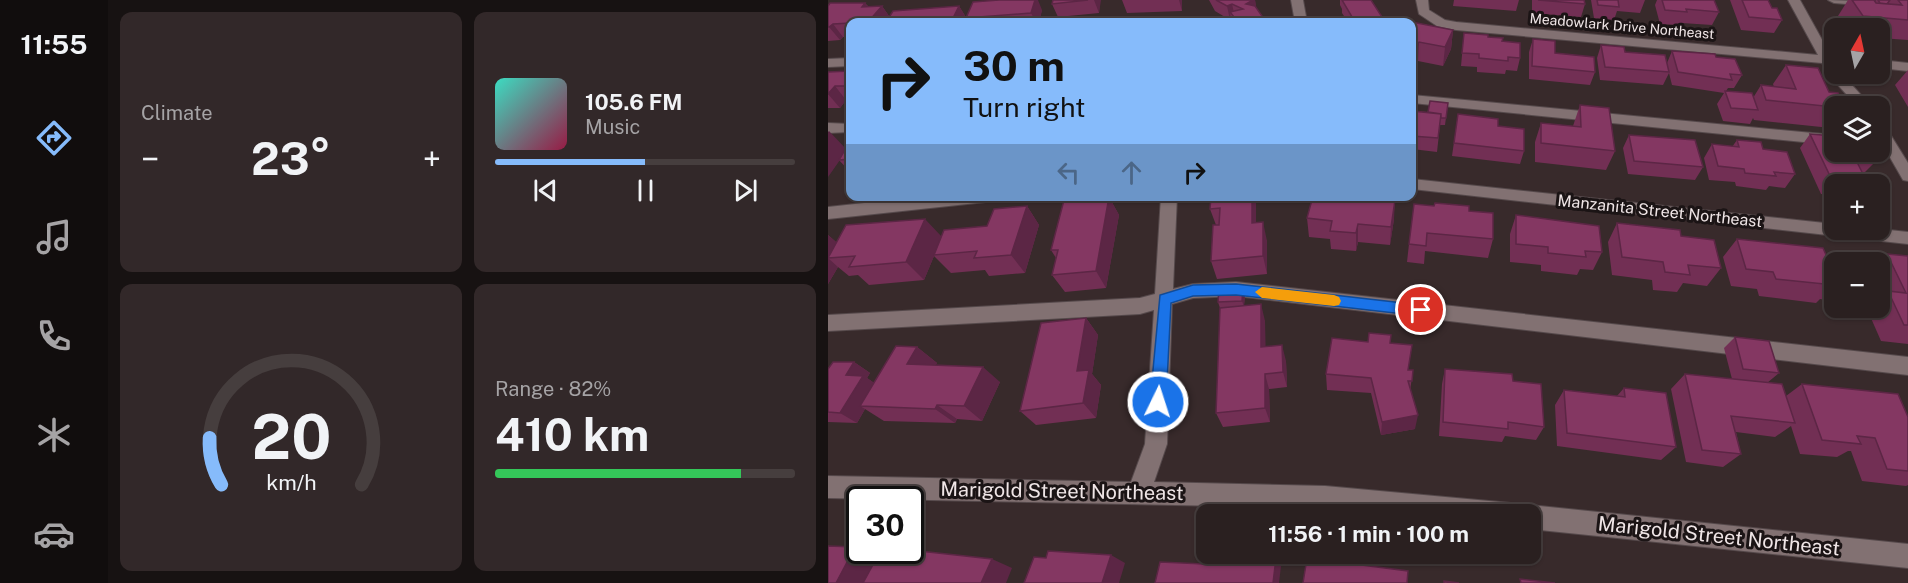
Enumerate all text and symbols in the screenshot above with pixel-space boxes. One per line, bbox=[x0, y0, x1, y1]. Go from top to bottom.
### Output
street label: Meadowlark Drive Northeast bbox=[1529, 10, 1715, 42]
north arrow bbox=[1824, 18, 1890, 84]
map controls bbox=[1824, 18, 1890, 318]
text: 11:55 bbox=[21, 28, 87, 60]
text: 30 m bbox=[963, 41, 1065, 90]
icon: right bbox=[864, 42, 942, 120]
text: 105.6 FM bbox=[585, 89, 683, 115]
text: Turn right bbox=[963, 91, 1086, 123]
button: layers bbox=[1824, 96, 1890, 162]
text: Climate bbox=[141, 101, 213, 125]
text: Music bbox=[585, 115, 640, 139]
icon: directions bbox=[33, 117, 75, 159]
text: 23° bbox=[251, 132, 331, 185]
text: − bbox=[141, 140, 159, 178]
text: + bbox=[423, 140, 441, 178]
icon: left bbox=[1052, 156, 1085, 189]
icon: ahead bbox=[1115, 156, 1148, 189]
icon: right bbox=[1178, 156, 1211, 189]
icon: previous bbox=[529, 174, 562, 207]
icon: pause bbox=[629, 174, 662, 207]
icon: next bbox=[729, 174, 762, 207]
button: + bbox=[1824, 174, 1890, 240]
street label: Manzanita Street Northeast bbox=[1557, 191, 1763, 231]
icon: music bbox=[33, 216, 75, 258]
button: − bbox=[1824, 252, 1890, 318]
pin bbox=[1395, 284, 1446, 335]
icon: arrive bbox=[1404, 293, 1437, 326]
icon: phone bbox=[33, 315, 75, 357]
position arrow bbox=[1126, 370, 1190, 434]
text: Range · 82% bbox=[495, 377, 611, 401]
text: 20 bbox=[251, 400, 331, 473]
text: 410 km bbox=[495, 408, 649, 461]
icon: climate bbox=[33, 414, 75, 456]
text: km/h bbox=[266, 470, 316, 495]
street label: Marigold Street Northeast bbox=[940, 477, 1184, 505]
speed limit sign: 30 bbox=[846, 486, 924, 564]
street label: Marigold Street Northeast bbox=[1597, 511, 1841, 561]
icon: car bbox=[33, 513, 75, 555]
text: 11:56 · 1 min · 100 m bbox=[1268, 521, 1469, 547]

